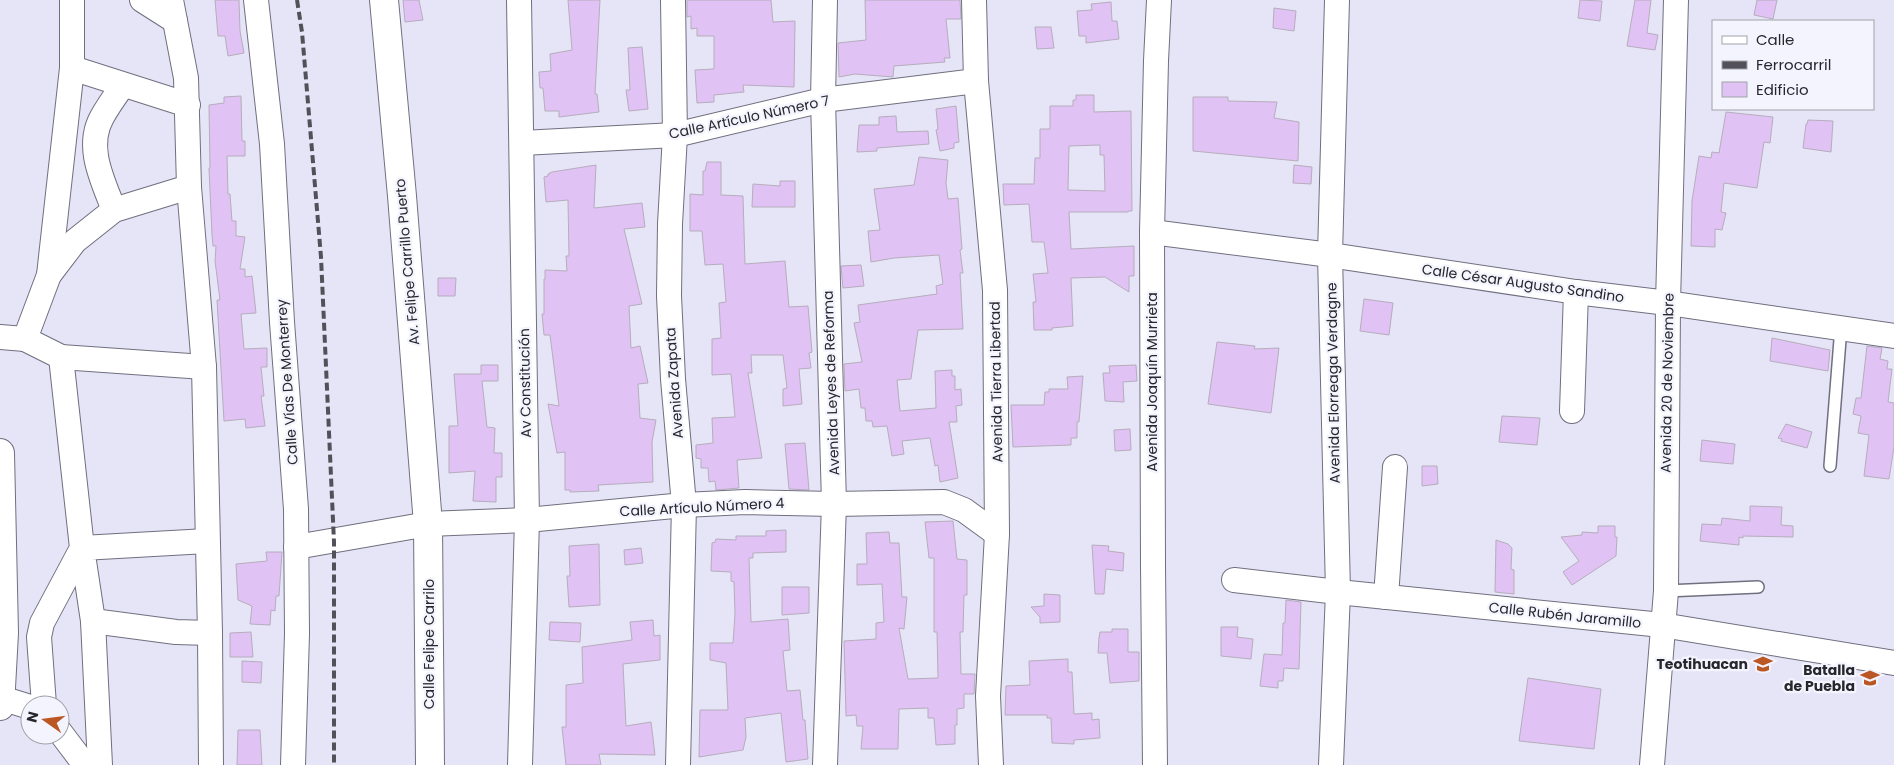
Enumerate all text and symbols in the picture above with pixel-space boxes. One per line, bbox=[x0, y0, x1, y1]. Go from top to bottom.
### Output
legend bbox=[1712, 20, 1874, 110]
text: Calle bbox=[1756, 29, 1794, 50]
text: Ferrocarril bbox=[1756, 54, 1831, 75]
text: Edificio bbox=[1756, 79, 1809, 100]
street label: Calle Artículo Número 7 bbox=[667, 90, 832, 144]
street label: Av. Felipe Carrillo Puerto bbox=[390, 178, 424, 346]
street label: Calle César Augusto Sandino bbox=[1421, 259, 1626, 307]
street label: Avenida Elorreaga Verdagne bbox=[1321, 282, 1345, 484]
street label: Avenida Leyes de Reforma bbox=[818, 290, 844, 476]
street label: Avenida Joaquín Murrieta bbox=[1142, 292, 1162, 472]
street label: Avenida 20 de Noviembre bbox=[1655, 292, 1679, 473]
street label: Calle Vías De Monterrey bbox=[271, 298, 303, 466]
street label: Avenida Tierra Libertad bbox=[985, 301, 1007, 463]
street label: Avenida Zapata bbox=[660, 327, 688, 439]
street label: Av Constitución bbox=[514, 328, 536, 438]
street label: Calle Artículo Número 4 bbox=[619, 493, 785, 521]
street label: Calle Felipe Carrilo bbox=[419, 579, 439, 709]
street label: Calle Rubén Jaramillo bbox=[1488, 597, 1642, 633]
school or university icon: Teotihuacan bbox=[1752, 653, 1774, 675]
place label: Teotihuacan bbox=[1657, 654, 1748, 674]
place label: Batalla de Puebla bbox=[1784, 660, 1855, 696]
school or university icon: Batalla de Puebla bbox=[1859, 667, 1881, 689]
north arrow bbox=[20, 695, 70, 745]
text: N bbox=[21, 709, 43, 724]

